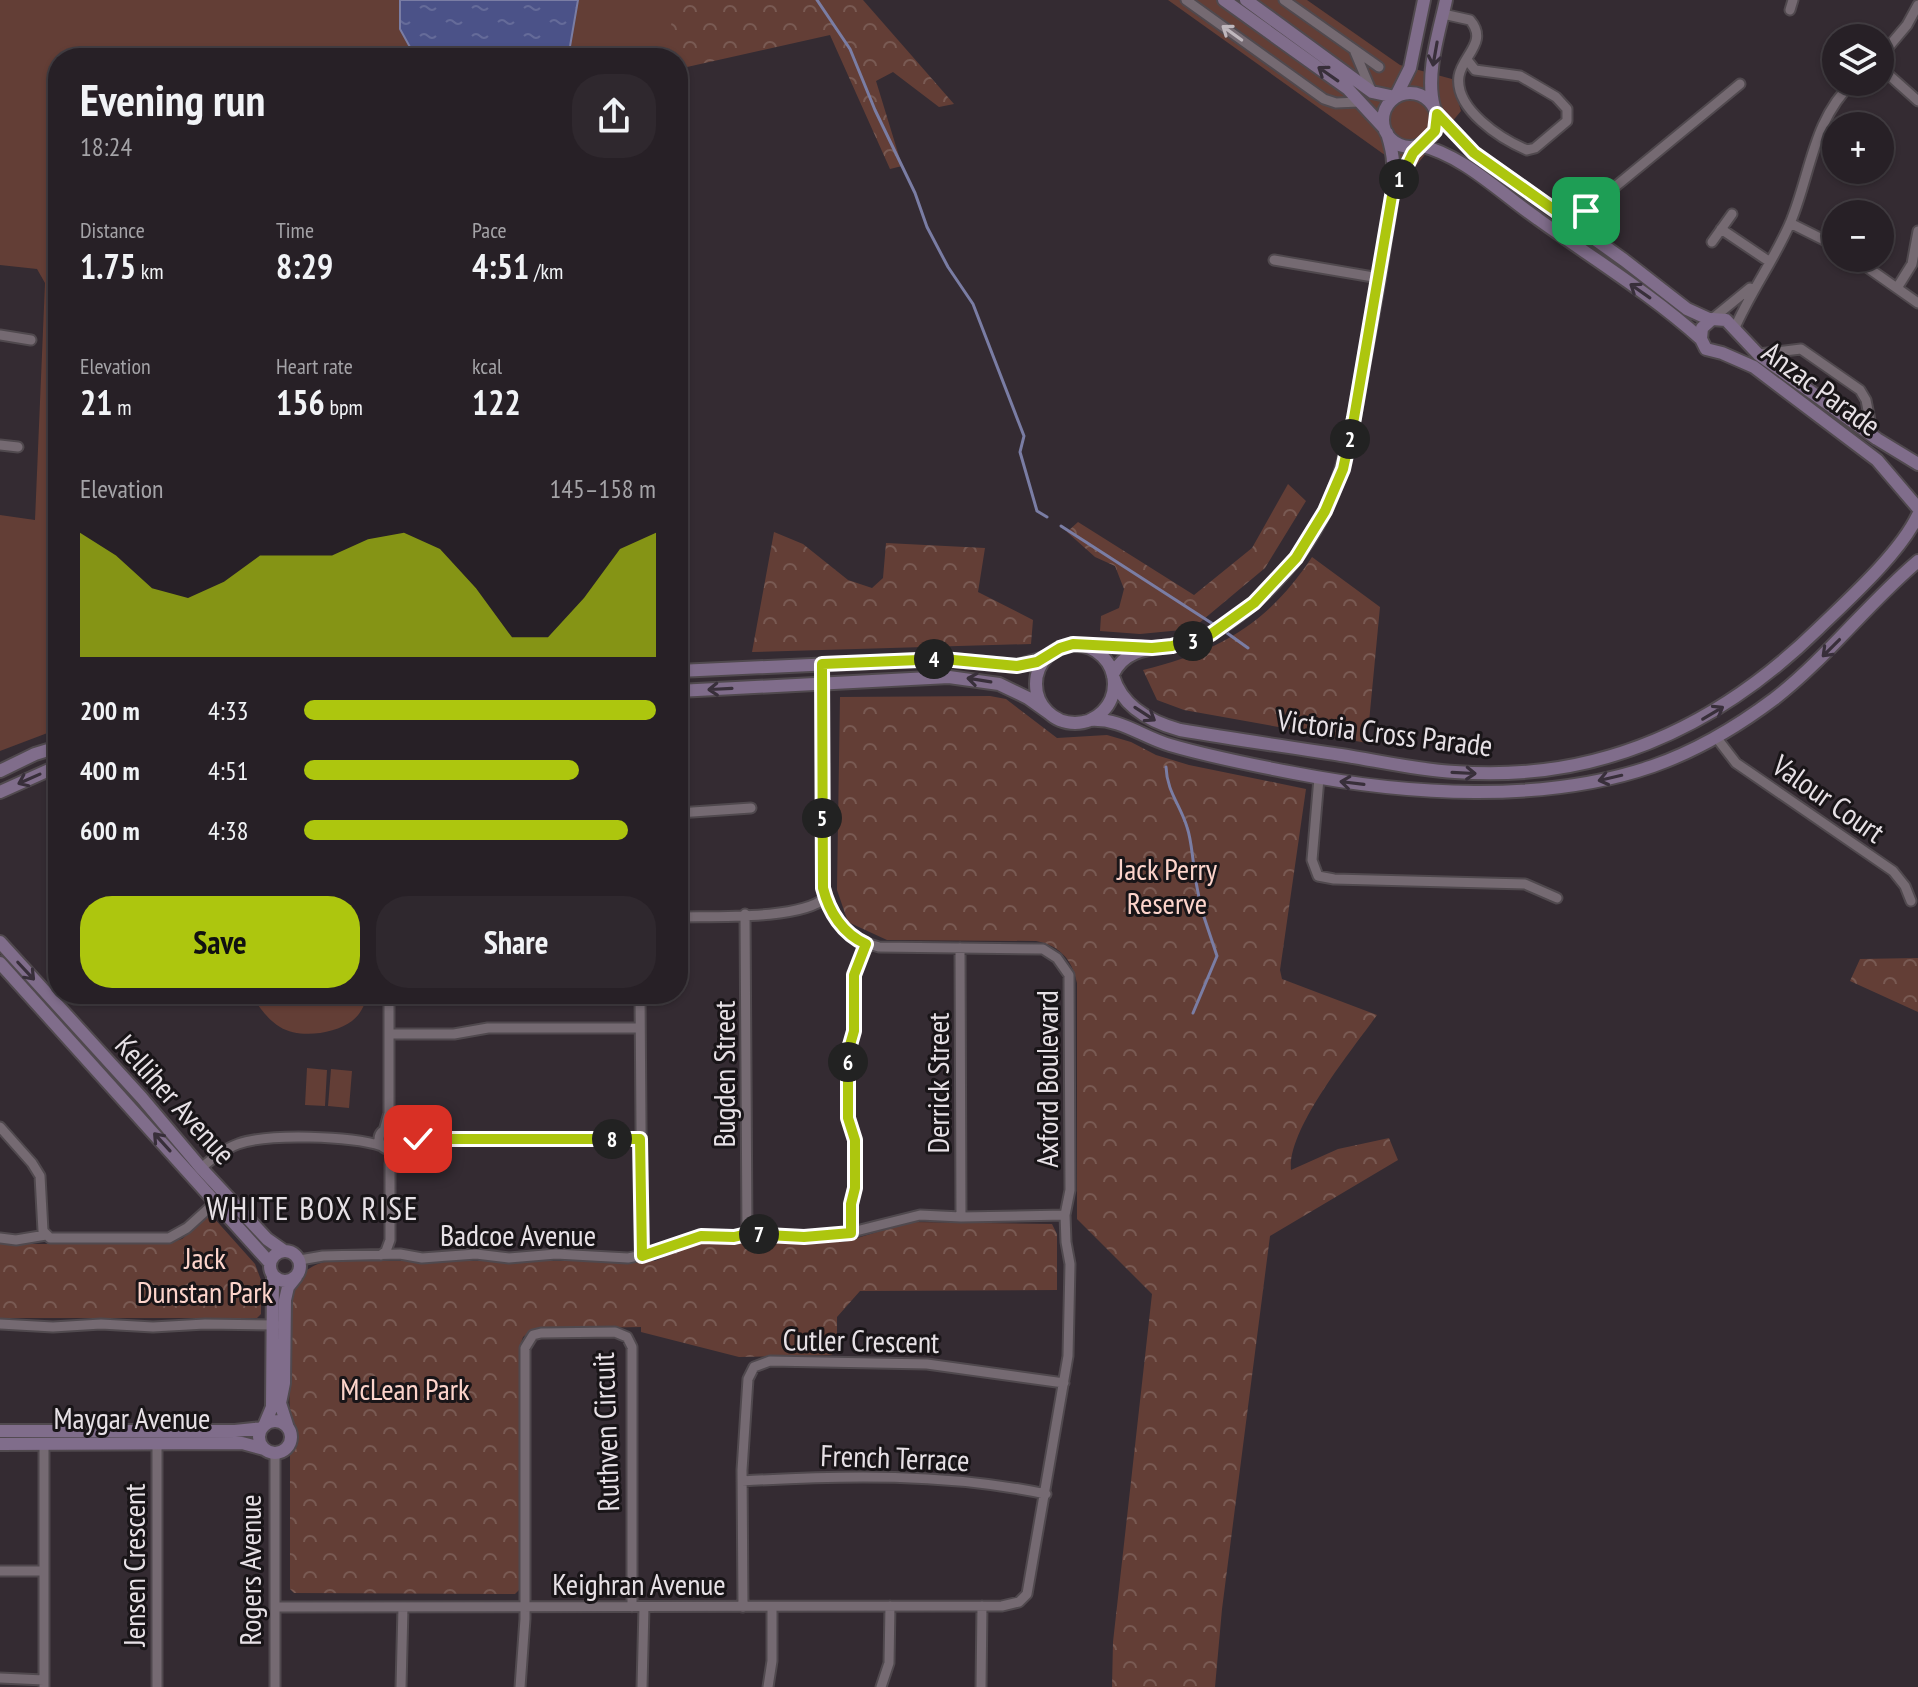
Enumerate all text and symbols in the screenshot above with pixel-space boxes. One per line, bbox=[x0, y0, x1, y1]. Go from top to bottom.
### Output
map controls bbox=[1822, 24, 1894, 272]
button: layers bbox=[1822, 24, 1894, 96]
one-way arrow bbox=[1221, 25, 1243, 41]
one-way arrow bbox=[1427, 40, 1442, 66]
one-way arrow bbox=[1318, 66, 1339, 83]
text: Evening run bbox=[80, 71, 265, 128]
button: share bbox=[572, 74, 656, 158]
button: + bbox=[1822, 112, 1894, 184]
text: 18:24 bbox=[80, 130, 132, 163]
pin: 1 bbox=[1379, 159, 1419, 199]
text: 1 bbox=[1394, 165, 1404, 193]
pin bbox=[1552, 177, 1620, 245]
icon: arrive bbox=[1564, 189, 1608, 233]
button: − bbox=[1822, 200, 1894, 272]
text: Distance bbox=[80, 216, 145, 244]
text: Time bbox=[276, 216, 314, 244]
text: Pace bbox=[472, 216, 507, 244]
text: 1.75 bbox=[80, 244, 136, 288]
text: 8:29 bbox=[276, 244, 333, 288]
text: 4:51 bbox=[472, 244, 529, 288]
text: km bbox=[136, 257, 164, 285]
text: /km bbox=[529, 257, 563, 285]
one-way arrow bbox=[1629, 283, 1651, 299]
street label: Anzac Parade bbox=[1755, 332, 1889, 444]
text: Elevation bbox=[80, 352, 151, 380]
text: Heart rate bbox=[276, 352, 353, 380]
text: kcal bbox=[472, 352, 502, 380]
text: 21 bbox=[80, 380, 113, 424]
text: 156 bbox=[276, 380, 325, 424]
text: 122 bbox=[472, 380, 521, 424]
text: m bbox=[113, 393, 132, 421]
text: bpm bbox=[325, 393, 363, 421]
pin: 2 bbox=[1330, 419, 1370, 459]
text: 2 bbox=[1345, 425, 1355, 453]
text: Elevation bbox=[80, 472, 163, 505]
text: 145–158 m bbox=[550, 472, 656, 505]
pin: 3 bbox=[1173, 621, 1213, 661]
text: 3 bbox=[1188, 627, 1198, 655]
one-way arrow bbox=[1822, 638, 1841, 657]
pin: 4 bbox=[914, 639, 954, 679]
text: 4 bbox=[929, 645, 939, 673]
one-way arrow bbox=[967, 672, 992, 687]
one-way arrow bbox=[707, 681, 734, 696]
text: 200 m bbox=[80, 694, 140, 727]
text: 4:33 bbox=[208, 694, 248, 727]
street label: Victoria Cross Parade bbox=[1274, 699, 1495, 765]
one-way arrow bbox=[1701, 704, 1724, 720]
one-way arrow bbox=[1133, 707, 1156, 723]
street label: Valour Court bbox=[1764, 745, 1893, 851]
text: 400 m bbox=[80, 754, 140, 787]
text: 4:51 bbox=[208, 754, 248, 787]
one-way arrow bbox=[1450, 765, 1477, 780]
one-way arrow bbox=[1598, 771, 1624, 786]
one-way arrow bbox=[17, 772, 42, 787]
one-way arrow bbox=[1339, 775, 1366, 790]
pin: 5 bbox=[802, 798, 842, 838]
text: 5 bbox=[817, 804, 827, 832]
text: 600 m bbox=[80, 814, 140, 847]
text: 4:38 bbox=[208, 814, 248, 847]
park label: Jack Perry Reserve bbox=[1116, 849, 1218, 922]
button: Save bbox=[80, 896, 360, 988]
button: Share bbox=[376, 896, 656, 988]
one-way arrow bbox=[17, 960, 35, 980]
street label: Axford Boulevard bbox=[1027, 990, 1066, 1168]
street label: Bugden Street bbox=[704, 1000, 743, 1148]
street label: Derrick Street bbox=[918, 1012, 957, 1154]
street label: Kelliher Avenue bbox=[107, 1026, 245, 1172]
pin: 6 bbox=[828, 1042, 868, 1082]
text: 6 bbox=[843, 1048, 853, 1076]
pin bbox=[384, 1105, 452, 1173]
icon: check bbox=[396, 1117, 440, 1161]
pin: 8 bbox=[592, 1119, 632, 1159]
text: 8 bbox=[607, 1125, 617, 1153]
one-way arrow bbox=[153, 1132, 172, 1153]
district label: WHITE BOX RISE bbox=[206, 1187, 420, 1229]
pin: 7 bbox=[739, 1214, 779, 1254]
street label: Badcoe Avenue bbox=[440, 1215, 596, 1254]
text: 7 bbox=[754, 1220, 764, 1248]
park label: Jack Dunstan Park bbox=[137, 1238, 274, 1311]
street label: Cutler Crescent bbox=[782, 1319, 940, 1361]
street label: Ruthven Circuit bbox=[583, 1351, 627, 1512]
park label: McLean Park bbox=[340, 1369, 470, 1408]
street label: Maygar Avenue bbox=[54, 1398, 211, 1437]
street label: French Terrace bbox=[820, 1435, 970, 1479]
street label: Jensen Crescent bbox=[114, 1483, 153, 1647]
street label: Rogers Avenue bbox=[230, 1494, 269, 1646]
street label: Keighran Avenue bbox=[552, 1564, 726, 1603]

